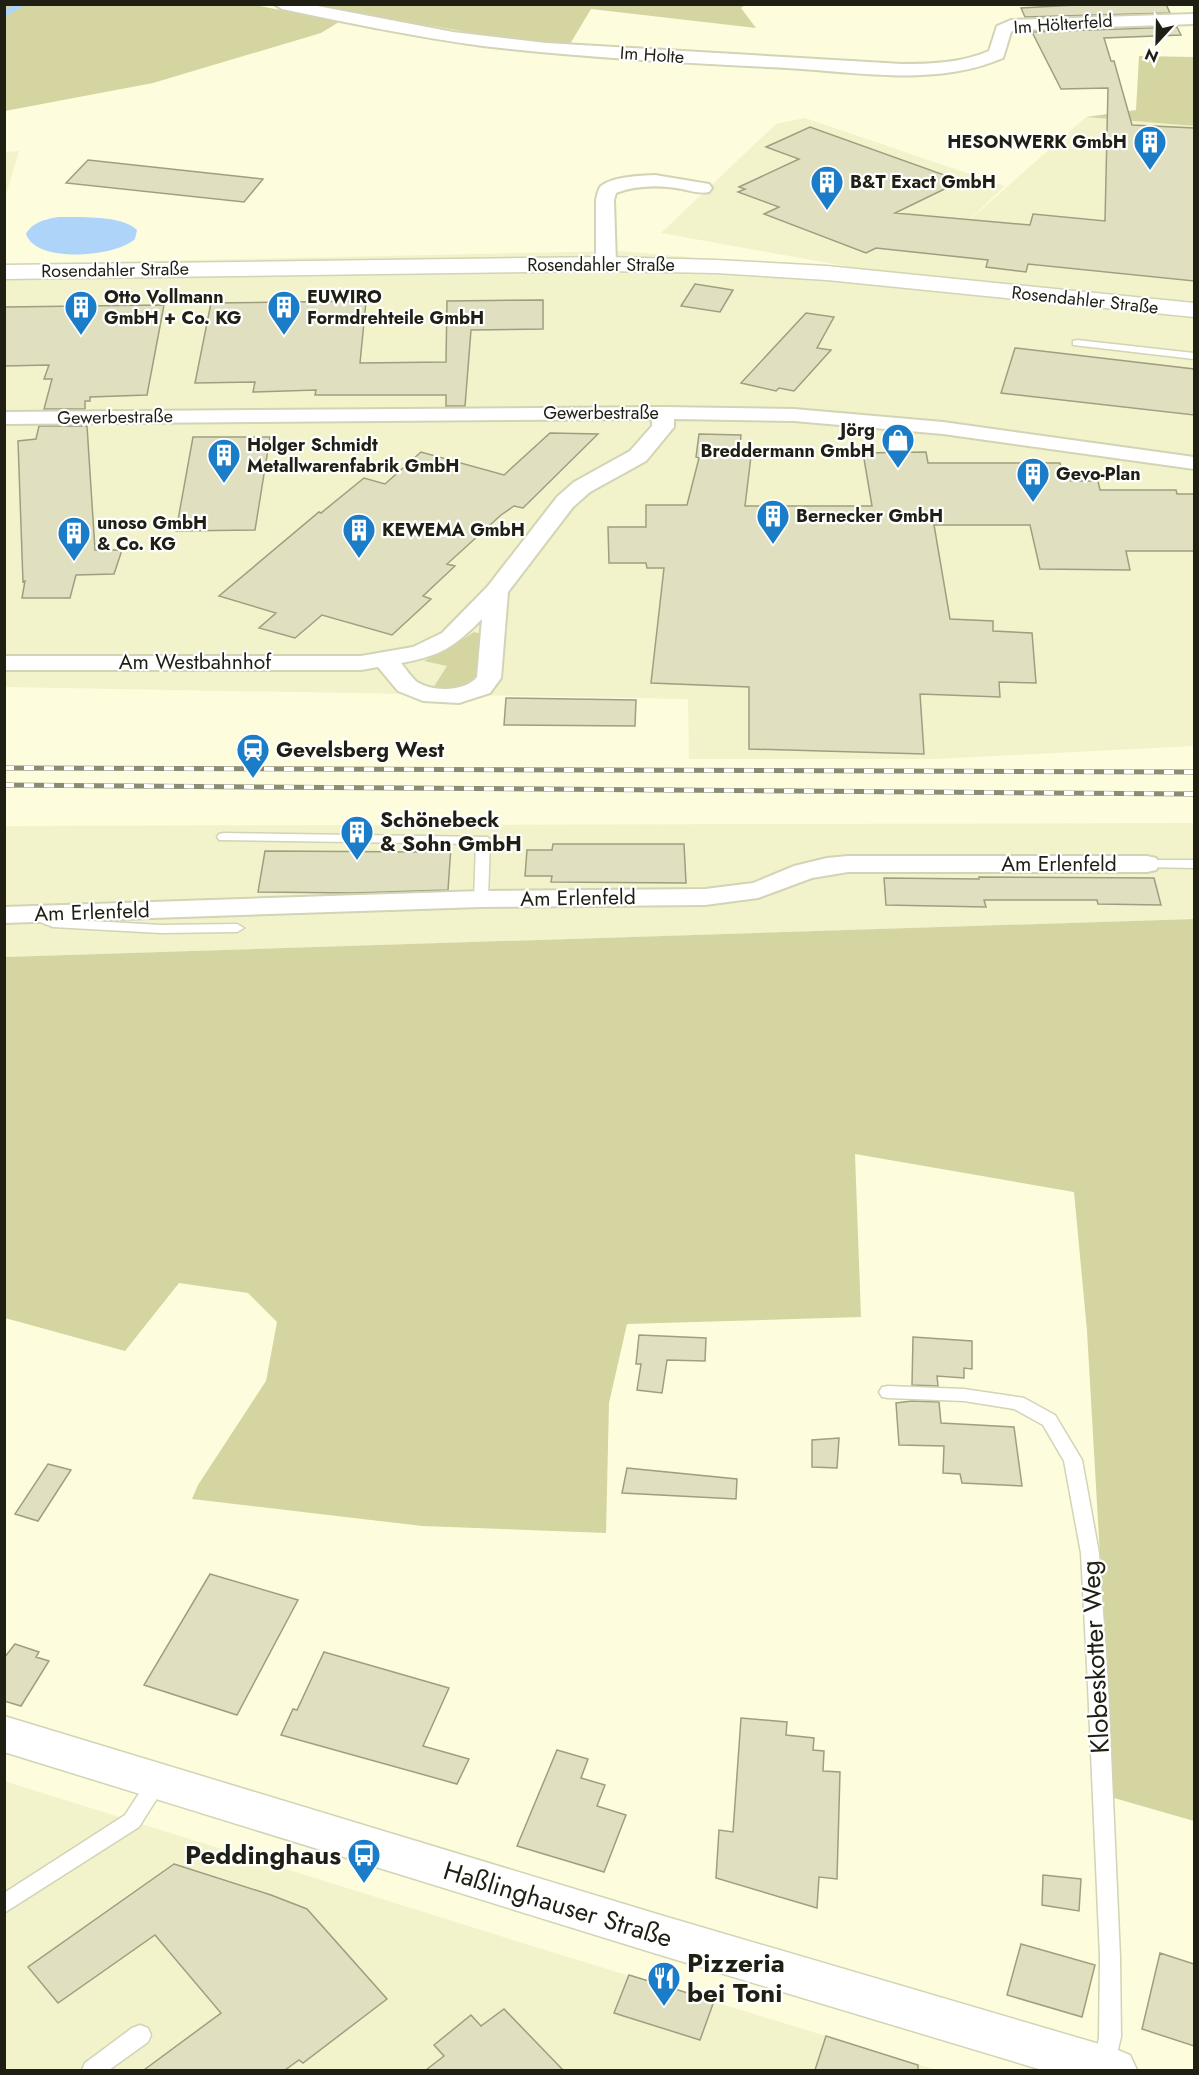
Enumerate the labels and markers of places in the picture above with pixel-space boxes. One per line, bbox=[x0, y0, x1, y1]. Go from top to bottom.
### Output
building icon: HESONWERK GmbH bbox=[1132, 124, 1168, 171]
place label: HESONWERK GmbH bbox=[947, 129, 1127, 155]
building icon: B&T Exact GmbH bbox=[809, 164, 845, 211]
place label: B&T Exact GmbH bbox=[850, 169, 996, 195]
place label: Otto Vollmann GmbH + Co. KG bbox=[104, 284, 242, 331]
place label: EUWIRO Formdrehteile GmbH bbox=[307, 284, 484, 331]
building icon: Otto Vollmann GmbH + Co. KG bbox=[63, 289, 99, 336]
building icon: EUWIRO Formdrehteile GmbH bbox=[266, 289, 302, 336]
place label: Jörg Breddermann GmbH bbox=[700, 417, 875, 464]
shop icon: Jörg Breddermann GmbH bbox=[880, 422, 916, 469]
place label: Holger Schmidt Metallwarenfabrik GmbH bbox=[247, 432, 460, 479]
building icon: Holger Schmidt Metallwarenfabrik GmbH bbox=[206, 437, 242, 484]
building icon: Gevo-Plan bbox=[1015, 456, 1051, 503]
place label: Gevo-Plan bbox=[1056, 461, 1141, 487]
building icon: Bernecker GmbH bbox=[755, 498, 791, 545]
place label: Bernecker GmbH bbox=[796, 503, 943, 529]
place label: unoso GmbH & Co. KG bbox=[97, 510, 207, 557]
building icon: KEWEMA GmbH bbox=[341, 512, 377, 559]
building icon: unoso GmbH & Co. KG bbox=[56, 515, 92, 562]
place label: KEWEMA GmbH bbox=[382, 517, 525, 543]
station icon: Gevelsberg West bbox=[235, 732, 271, 779]
place label: Gevelsberg West bbox=[276, 735, 445, 765]
place label: Schönebeck & Sohn GmbH bbox=[380, 805, 522, 859]
building icon: Schönebeck & Sohn GmbH bbox=[339, 814, 375, 861]
place label: Peddinghaus bbox=[185, 1836, 341, 1874]
bus stop icon: Peddinghaus bbox=[346, 1837, 382, 1884]
place label: Pizzeria bei Toni bbox=[687, 1944, 785, 2012]
restaurant icon: Pizzeria bei Toni bbox=[646, 1960, 682, 2007]

